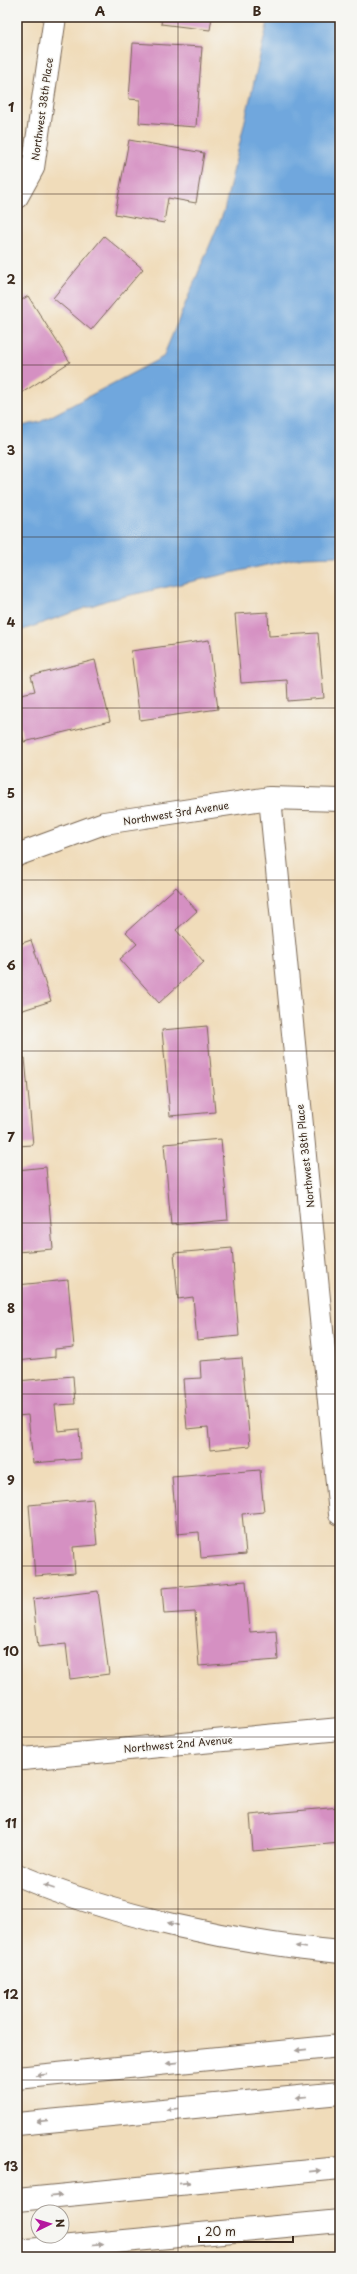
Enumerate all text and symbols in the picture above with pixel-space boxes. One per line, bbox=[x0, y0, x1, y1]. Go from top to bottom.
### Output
text: A bbox=[95, 1, 105, 20]
text: B bbox=[253, 1, 262, 20]
street label: Northwest 38th Place bbox=[27, 57, 56, 161]
text: 1 bbox=[8, 97, 14, 116]
text: 2 bbox=[6, 269, 16, 288]
text: 3 bbox=[7, 440, 16, 459]
text: 4 bbox=[7, 612, 16, 631]
text: 5 bbox=[7, 783, 15, 802]
street label: Northwest 3rd Avenue bbox=[122, 797, 230, 828]
text: 6 bbox=[6, 955, 16, 974]
street label: Northwest 38th Place bbox=[292, 1104, 317, 1208]
text: 7 bbox=[7, 1127, 15, 1146]
text: 8 bbox=[7, 1298, 15, 1317]
text: 9 bbox=[7, 1470, 15, 1489]
text: 10 bbox=[3, 1641, 19, 1660]
street label: Northwest 2nd Avenue bbox=[123, 1731, 233, 1756]
text: 11 bbox=[5, 1813, 17, 1832]
one-way arrow bbox=[42, 1884, 54, 1890]
one-way arrow bbox=[167, 1920, 180, 1926]
one-way arrow bbox=[295, 1944, 307, 1950]
text: 12 bbox=[3, 1984, 19, 2003]
one-way arrow bbox=[295, 2047, 307, 2053]
one-way arrow bbox=[166, 2059, 178, 2066]
one-way arrow bbox=[36, 2072, 48, 2079]
one-way arrow bbox=[295, 2093, 307, 2100]
one-way arrow bbox=[166, 2106, 178, 2112]
one-way arrow bbox=[36, 2118, 48, 2125]
text: 13 bbox=[4, 2156, 19, 2175]
one-way arrow bbox=[309, 2167, 321, 2174]
one-way arrow bbox=[179, 2180, 191, 2187]
one-way arrow bbox=[50, 2193, 62, 2200]
north arrow bbox=[30, 2204, 70, 2244]
text: N bbox=[52, 2218, 69, 2228]
scale bar bbox=[199, 2218, 293, 2244]
text: 20 m bbox=[205, 2222, 236, 2240]
one-way arrow bbox=[92, 2241, 104, 2247]

